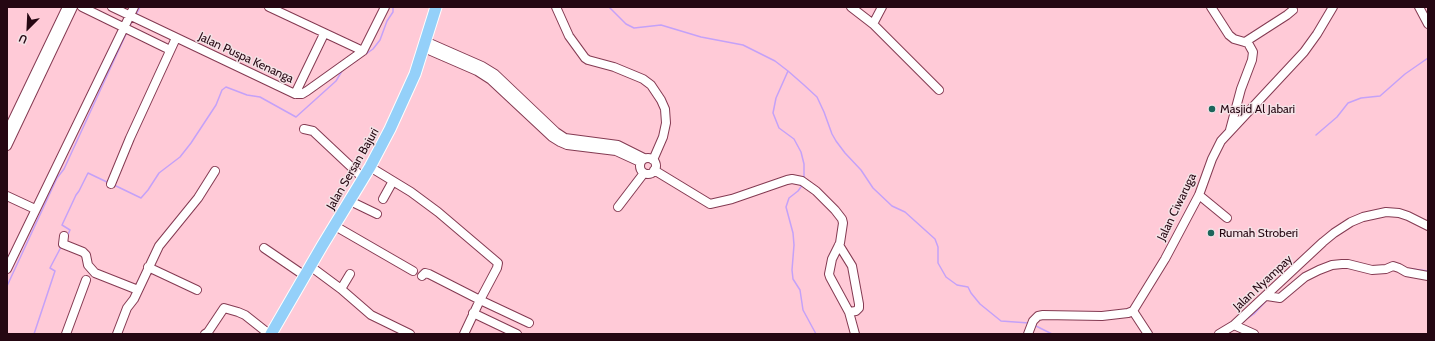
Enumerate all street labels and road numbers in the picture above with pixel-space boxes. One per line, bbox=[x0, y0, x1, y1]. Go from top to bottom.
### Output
street label: Jalan Puspa Kenanga bbox=[196, 30, 296, 86]
street label: Jalan Sersan Bajuri bbox=[324, 126, 382, 212]
street label: Jalan Ciwaruga bbox=[1154, 171, 1200, 243]
street label: Jalan Nyampay bbox=[1230, 252, 1296, 314]

